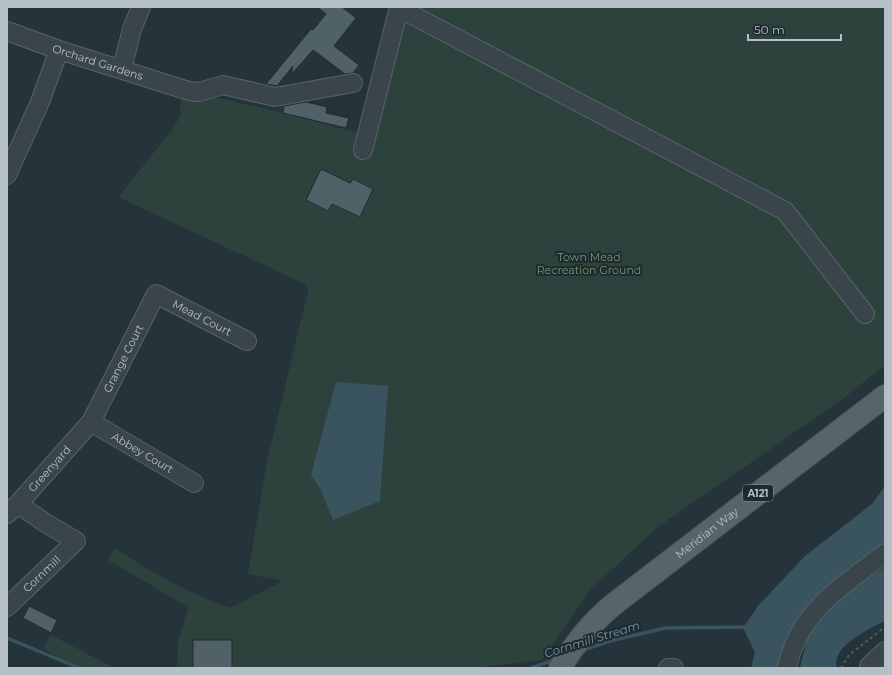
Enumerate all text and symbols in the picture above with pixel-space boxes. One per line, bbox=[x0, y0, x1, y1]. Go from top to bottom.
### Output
scale bar bbox=[748, 16, 841, 42]
text: 50 m bbox=[754, 22, 785, 37]
street label: Orchard Gardens bbox=[50, 41, 145, 83]
park label: Town Mead Recreation Ground bbox=[537, 250, 641, 277]
street label: Mead Court bbox=[170, 297, 234, 339]
street label: Grange Court bbox=[100, 322, 147, 395]
street label: Abbey Court bbox=[109, 429, 176, 476]
street label: Greenyard bbox=[25, 443, 74, 495]
road number: A121 bbox=[743, 485, 773, 501]
street label: Meridian Way bbox=[672, 504, 741, 561]
street label: Cornmill bbox=[20, 553, 63, 595]
water label: Cornmill Stream bbox=[542, 617, 642, 661]

